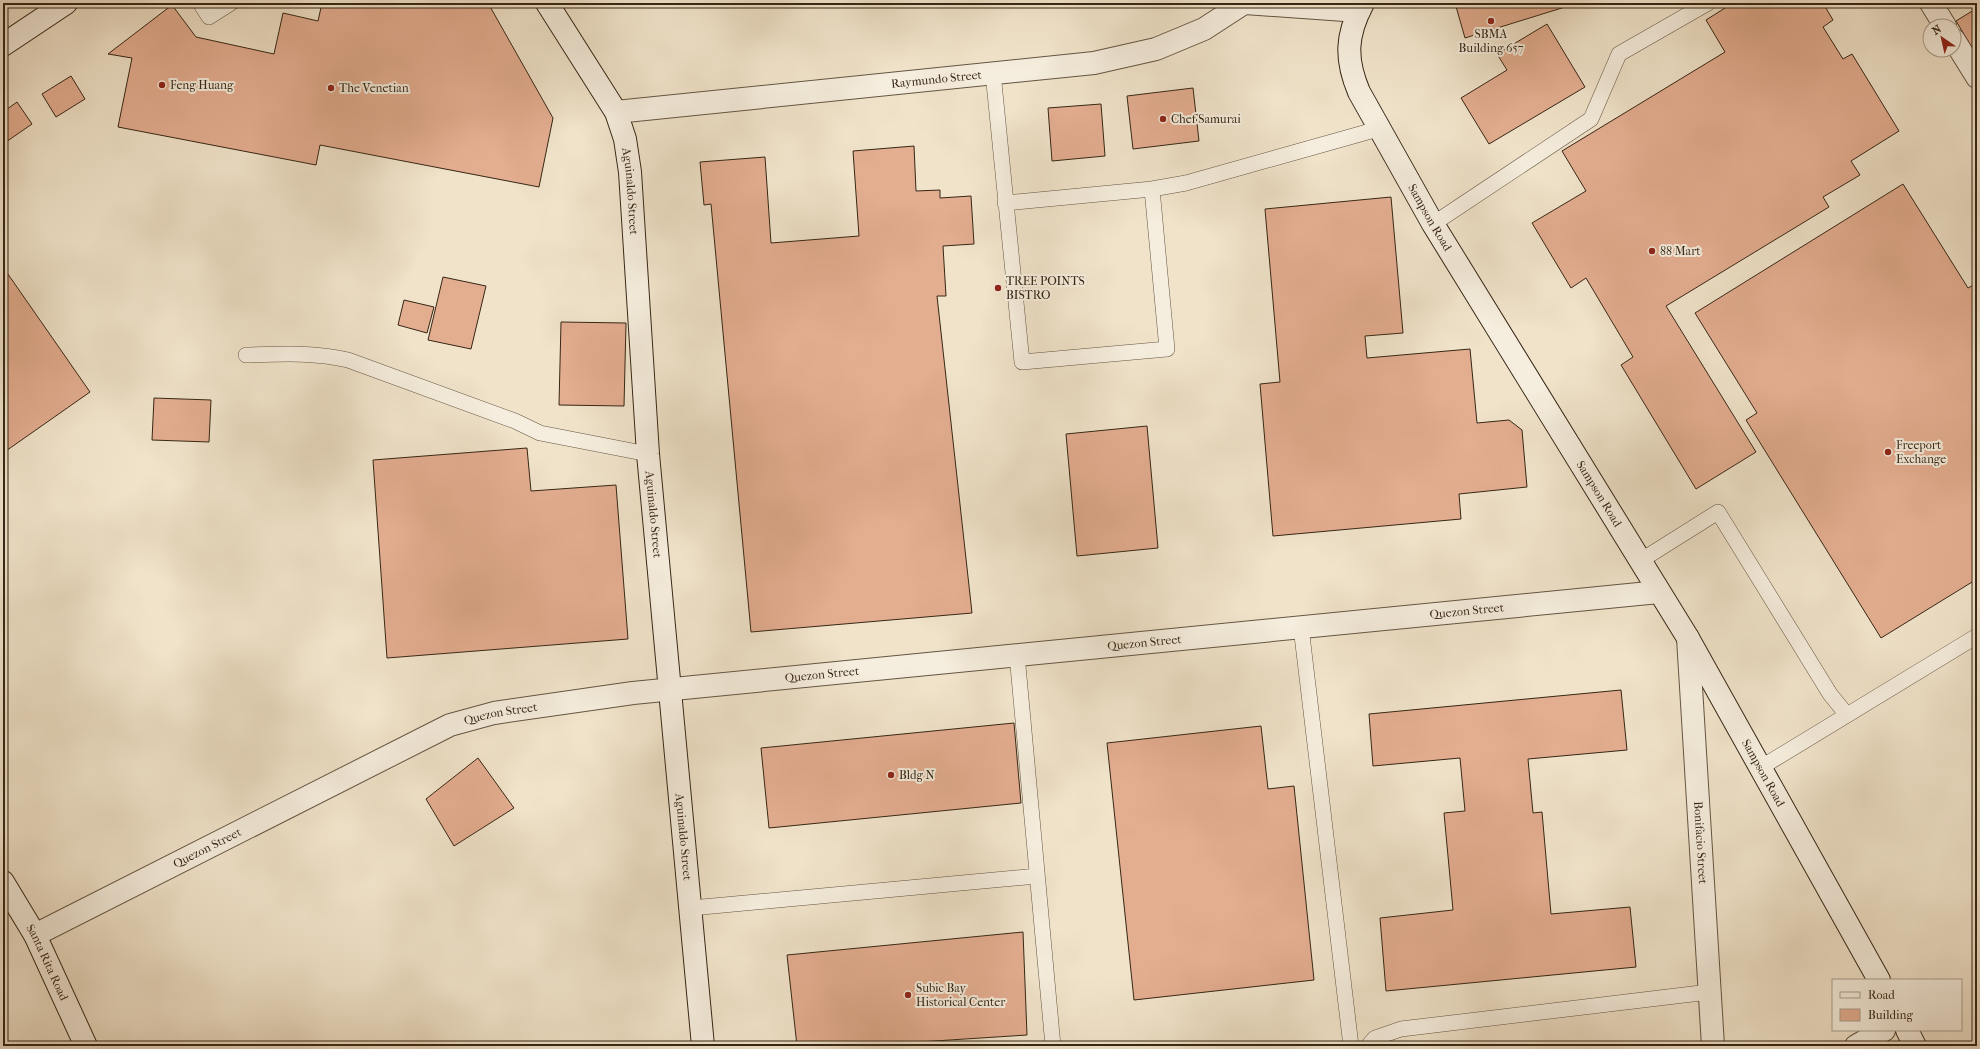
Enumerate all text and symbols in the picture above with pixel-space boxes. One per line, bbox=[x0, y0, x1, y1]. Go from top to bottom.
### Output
marker: SBMA Building 657 bbox=[1486, 16, 1496, 26]
north arrow bbox=[1922, 18, 1962, 58]
text: N bbox=[1930, 22, 1944, 38]
place label: SBMA Building 657 bbox=[1459, 27, 1524, 55]
street label: Raymundo Street bbox=[890, 67, 983, 91]
place label: Feng Huang bbox=[170, 78, 234, 92]
marker: Feng Huang bbox=[157, 80, 167, 90]
place label: The Venetian bbox=[339, 81, 409, 95]
marker: The Venetian bbox=[326, 83, 336, 93]
place label: Chef Samurai bbox=[1171, 112, 1241, 126]
marker: Chef Samurai bbox=[1158, 114, 1168, 124]
street label: Aguinaldo Street bbox=[619, 146, 641, 236]
street label: Sampson Road bbox=[1405, 182, 1455, 254]
place label: 88 Mart bbox=[1660, 244, 1701, 258]
marker: 88 Mart bbox=[1647, 246, 1657, 256]
place label: TREE POINTS BISTRO bbox=[1006, 274, 1085, 302]
marker: TREE POINTS BISTRO bbox=[993, 283, 1003, 293]
place label: Freeport Exchange bbox=[1896, 438, 1946, 466]
marker: Freeport Exchange bbox=[1883, 447, 1893, 457]
street label: Sampson Road bbox=[1574, 458, 1625, 530]
street label: Aguinaldo Street bbox=[642, 469, 665, 559]
street label: Quezon Street bbox=[1429, 600, 1505, 622]
street label: Quezon Street bbox=[1107, 632, 1183, 653]
street label: Quezon Street bbox=[784, 664, 860, 685]
street label: Quezon Street bbox=[462, 700, 539, 728]
street label: Sampson Road bbox=[1739, 737, 1788, 810]
place label: Bldg N bbox=[899, 768, 935, 782]
marker: Bldg N bbox=[886, 770, 896, 780]
street label: Aguinaldo Street bbox=[672, 792, 695, 882]
street label: Bonifacio Street bbox=[1691, 801, 1710, 885]
street label: Quezon Street bbox=[171, 824, 244, 871]
street label: Santa Rita Road bbox=[23, 922, 71, 1003]
legend bbox=[1832, 979, 1962, 1031]
place label: Subic Bay Historical Center bbox=[916, 981, 1006, 1009]
text: Road bbox=[1868, 988, 1895, 1002]
marker: Subic Bay Historical Center bbox=[903, 990, 913, 1000]
text: Building bbox=[1868, 1008, 1913, 1022]

